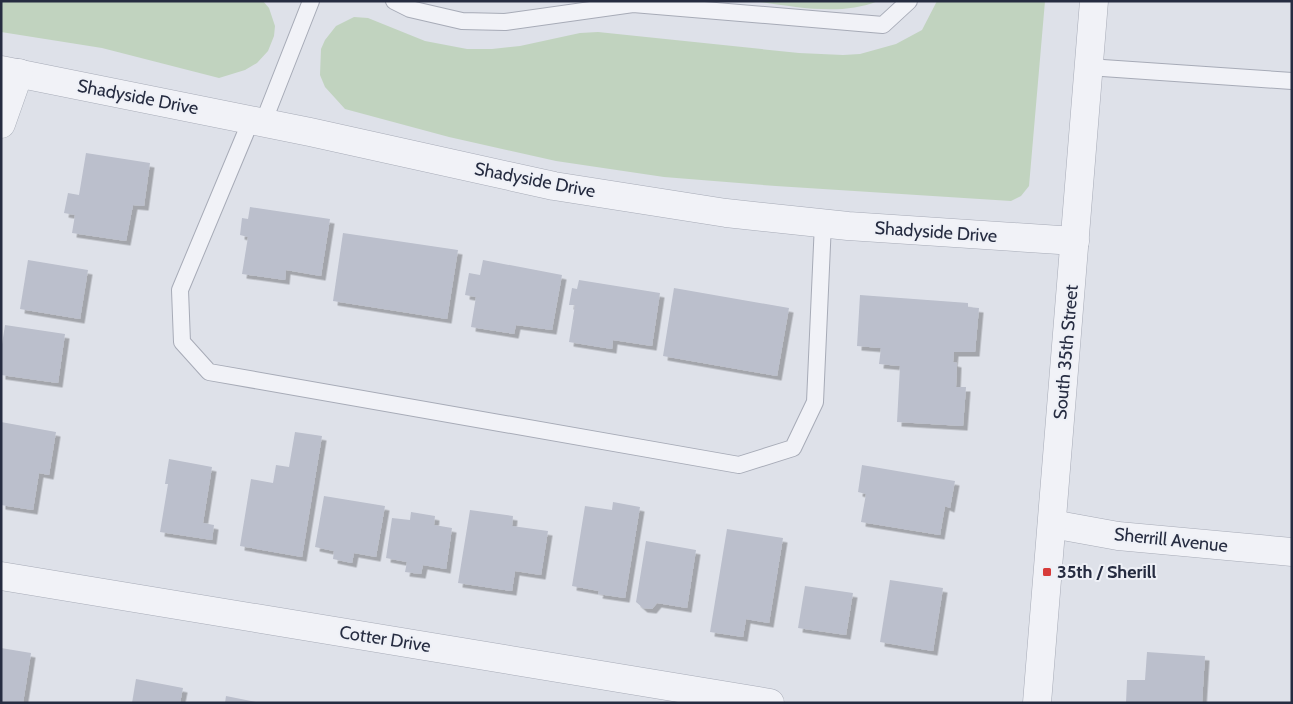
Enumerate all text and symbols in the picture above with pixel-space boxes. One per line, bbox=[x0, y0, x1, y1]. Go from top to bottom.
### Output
street label: Shadyside Drive bbox=[76, 74, 200, 120]
street label: Shadyside Drive bbox=[473, 157, 597, 203]
street label: Shadyside Drive bbox=[874, 217, 998, 247]
street label: South 35th Street bbox=[1049, 284, 1083, 420]
street label: Sherrill Avenue bbox=[1113, 523, 1229, 557]
place label: 35th / Sherill bbox=[1057, 561, 1157, 583]
marker: 35th / Sherill bbox=[1041, 566, 1053, 578]
street label: Cotter Drive bbox=[338, 621, 432, 657]

